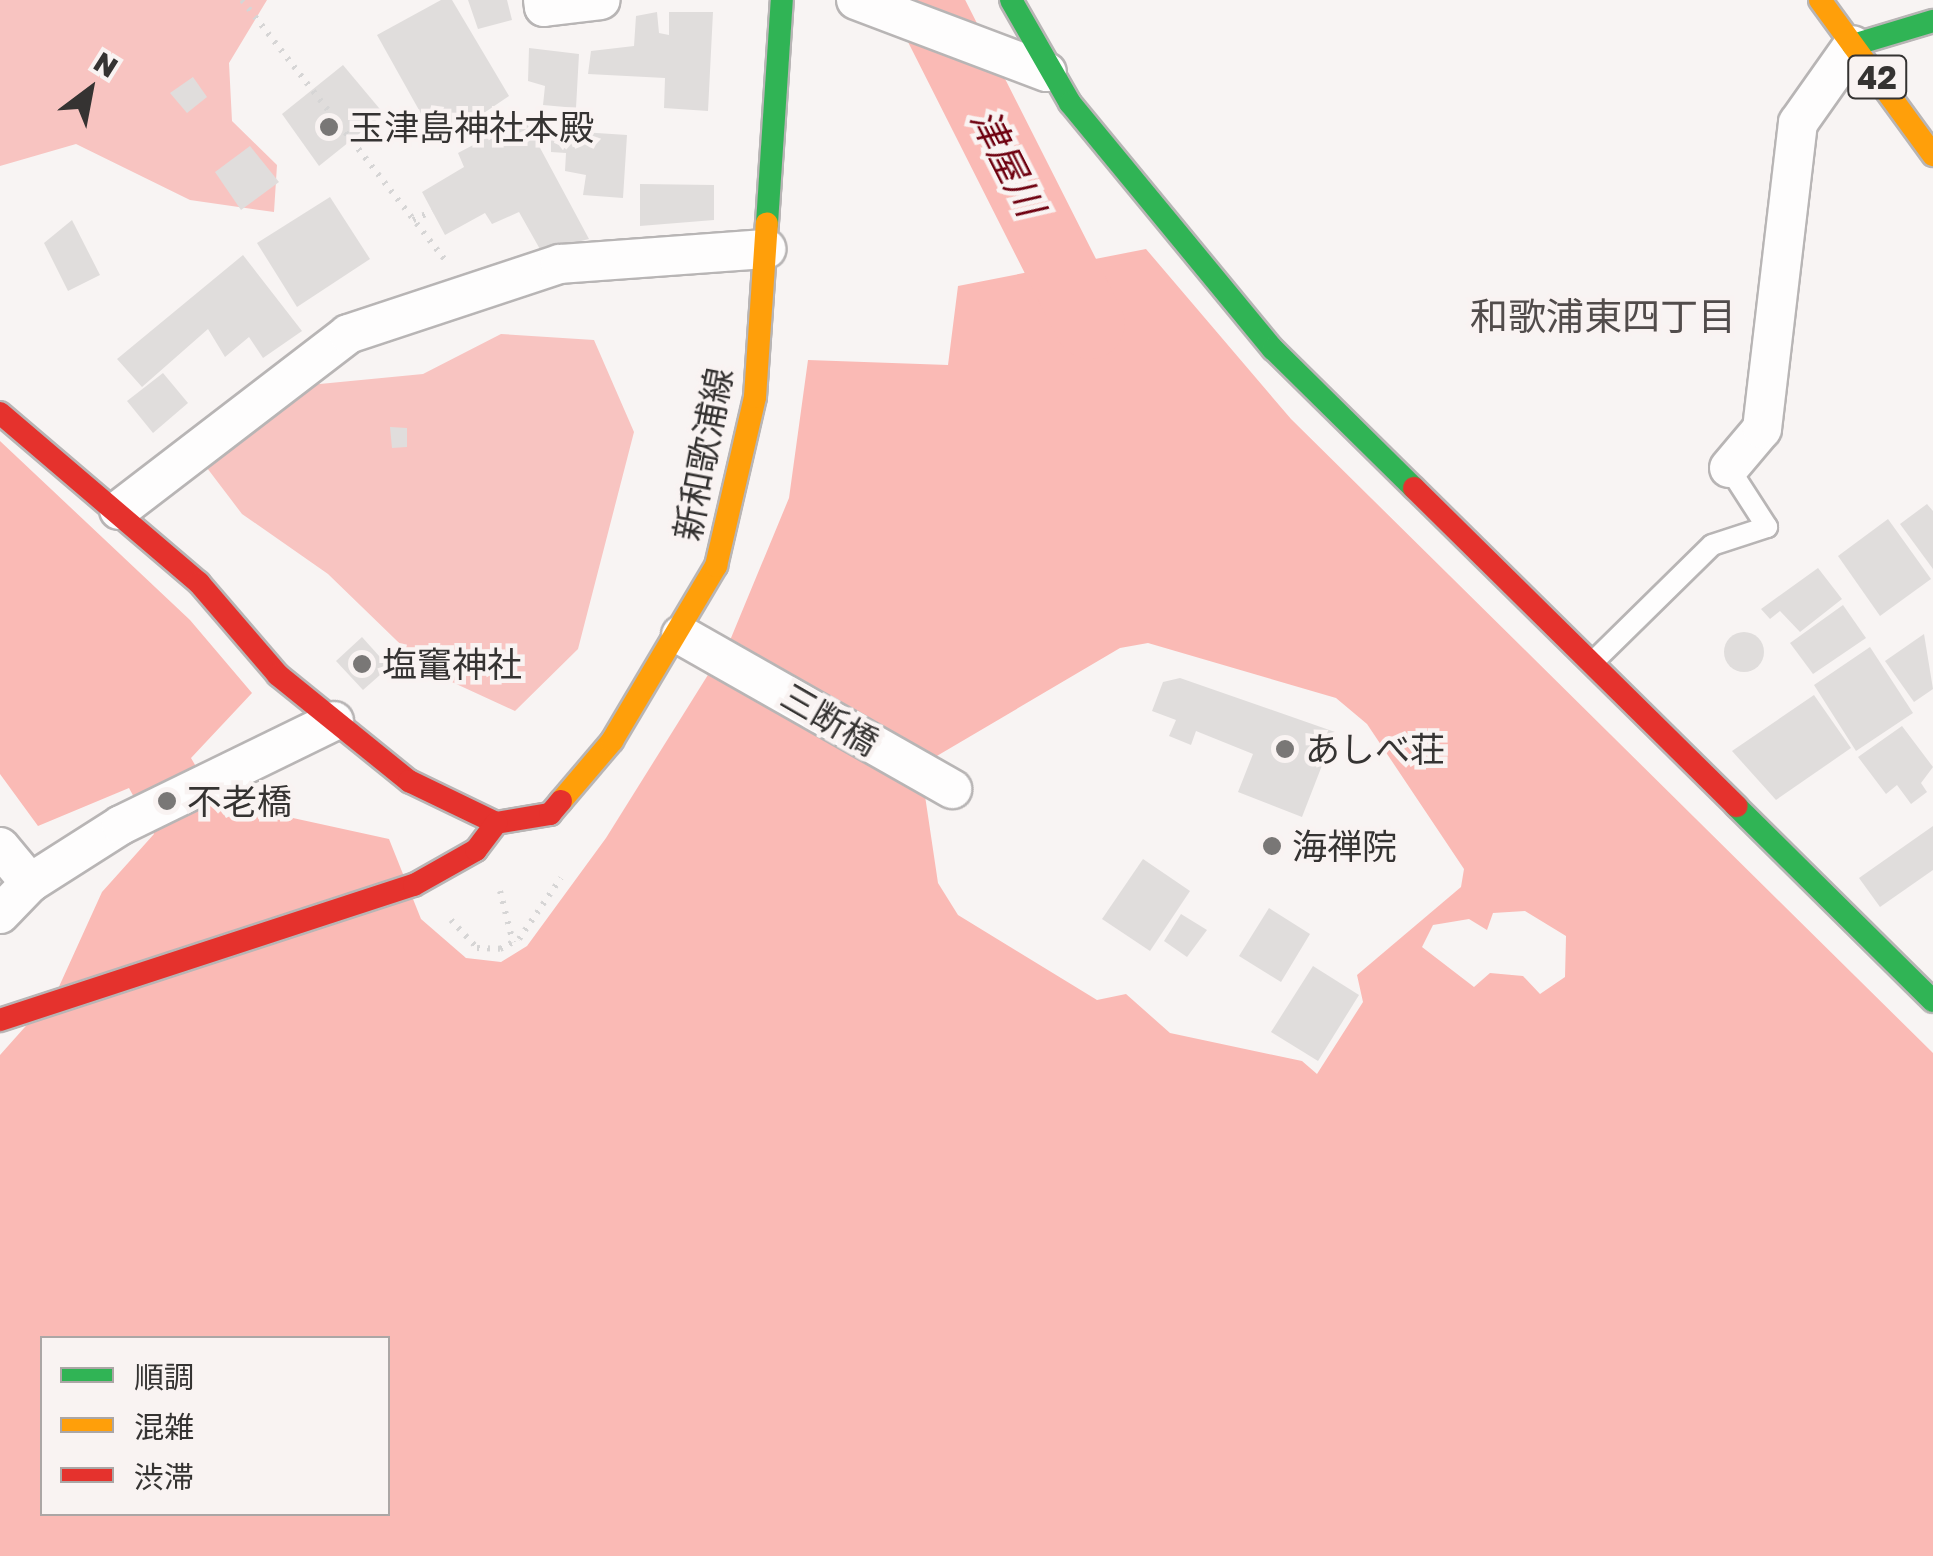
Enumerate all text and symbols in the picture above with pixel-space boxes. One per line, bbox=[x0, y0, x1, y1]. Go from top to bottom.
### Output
north arrow bbox=[40, 40, 140, 140]
text: N bbox=[88, 45, 124, 84]
road number: 42 bbox=[1847, 50, 1907, 104]
water label: 津屋川 bbox=[962, 101, 1054, 223]
place label: 玉津島神社本殿 bbox=[349, 106, 594, 148]
marker: 玉津島神社本殿 bbox=[318, 116, 340, 138]
district label: 和歌浦東四丁目 bbox=[1470, 293, 1736, 339]
street label: 新和歌浦線 bbox=[666, 364, 740, 544]
place label: 塩竃神社 bbox=[382, 643, 522, 685]
marker: 塩竃神社 bbox=[351, 653, 373, 675]
street label: 三断橋 bbox=[774, 675, 886, 763]
place label: あしべ荘 bbox=[1305, 728, 1445, 770]
marker: あしべ荘 bbox=[1274, 738, 1296, 760]
place label: 不老橋 bbox=[187, 780, 292, 822]
marker: 不老橋 bbox=[156, 790, 178, 812]
place label: 海禅院 bbox=[1292, 825, 1397, 867]
marker: 海禅院 bbox=[1261, 835, 1283, 857]
legend bbox=[40, 1336, 390, 1516]
text: 順調 bbox=[134, 1359, 194, 1395]
text: 混雑 bbox=[134, 1409, 194, 1445]
text: 渋滞 bbox=[134, 1459, 194, 1495]

